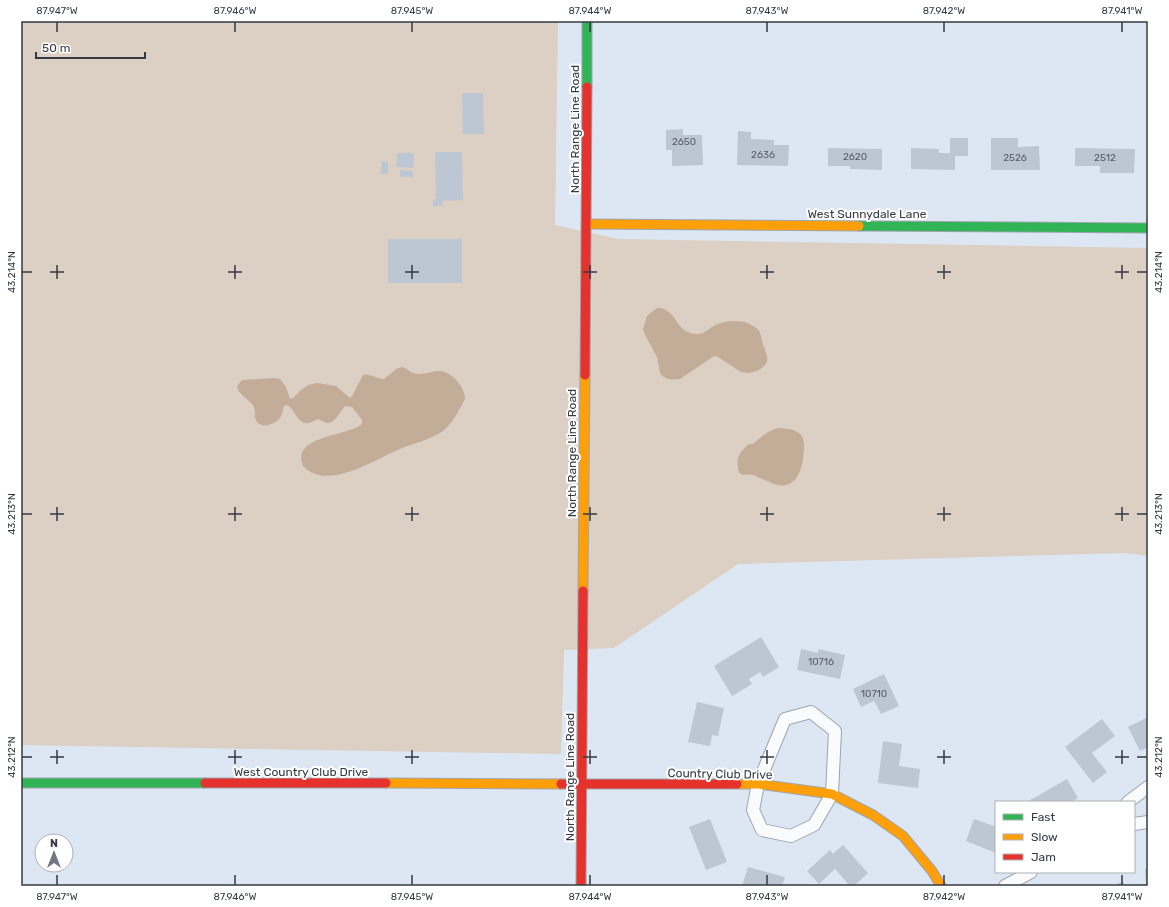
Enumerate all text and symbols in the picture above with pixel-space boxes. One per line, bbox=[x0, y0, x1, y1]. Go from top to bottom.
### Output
text: 87.947°W bbox=[36, 5, 78, 17]
text: 87.946°W bbox=[214, 5, 256, 17]
text: 87.945°W bbox=[391, 5, 433, 17]
text: 87.944°W bbox=[569, 5, 612, 17]
text: 87.943°W bbox=[746, 5, 788, 17]
text: 87.942°W bbox=[923, 5, 965, 17]
text: 87.941°W bbox=[1102, 5, 1142, 17]
scale bar bbox=[36, 34, 145, 60]
text: 50 m bbox=[42, 41, 70, 55]
street label: North Range Line Road bbox=[568, 65, 582, 193]
house number: 2650 bbox=[672, 136, 696, 148]
house number: 2636 bbox=[751, 149, 775, 161]
house number: 2620 bbox=[843, 151, 867, 163]
house number: 2526 bbox=[1003, 152, 1027, 164]
house number: 2512 bbox=[1094, 152, 1116, 164]
street label: West Sunnydale Lane bbox=[808, 207, 927, 221]
text: 43.214°N bbox=[6, 251, 18, 293]
text: 43.214°N bbox=[1153, 251, 1165, 293]
street label: North Range Line Road bbox=[565, 389, 579, 517]
text: 43.213°N bbox=[6, 493, 18, 535]
text: 43.213°N bbox=[1153, 493, 1165, 535]
house number: 10716 bbox=[808, 656, 834, 668]
house number: 10710 bbox=[861, 688, 887, 700]
street label: North Range Line Road bbox=[563, 713, 577, 841]
text: 43.212°N bbox=[6, 736, 18, 778]
text: 43.212°N bbox=[1153, 736, 1165, 778]
street label: West Country Club Drive bbox=[234, 765, 369, 779]
street label: Country Club Drive bbox=[667, 766, 773, 782]
legend bbox=[995, 801, 1135, 873]
text: Fast bbox=[1031, 810, 1055, 824]
text: Slow bbox=[1031, 830, 1058, 844]
north arrow bbox=[34, 833, 74, 873]
text: N bbox=[50, 837, 58, 850]
text: Jam bbox=[1031, 850, 1056, 864]
text: 87.947°W bbox=[36, 891, 78, 903]
text: 87.946°W bbox=[214, 891, 256, 903]
text: 87.945°W bbox=[391, 891, 433, 903]
text: 87.944°W bbox=[569, 891, 612, 903]
text: 87.943°W bbox=[746, 891, 788, 903]
text: 87.942°W bbox=[923, 891, 965, 903]
text: 87.941°W bbox=[1102, 891, 1142, 903]

